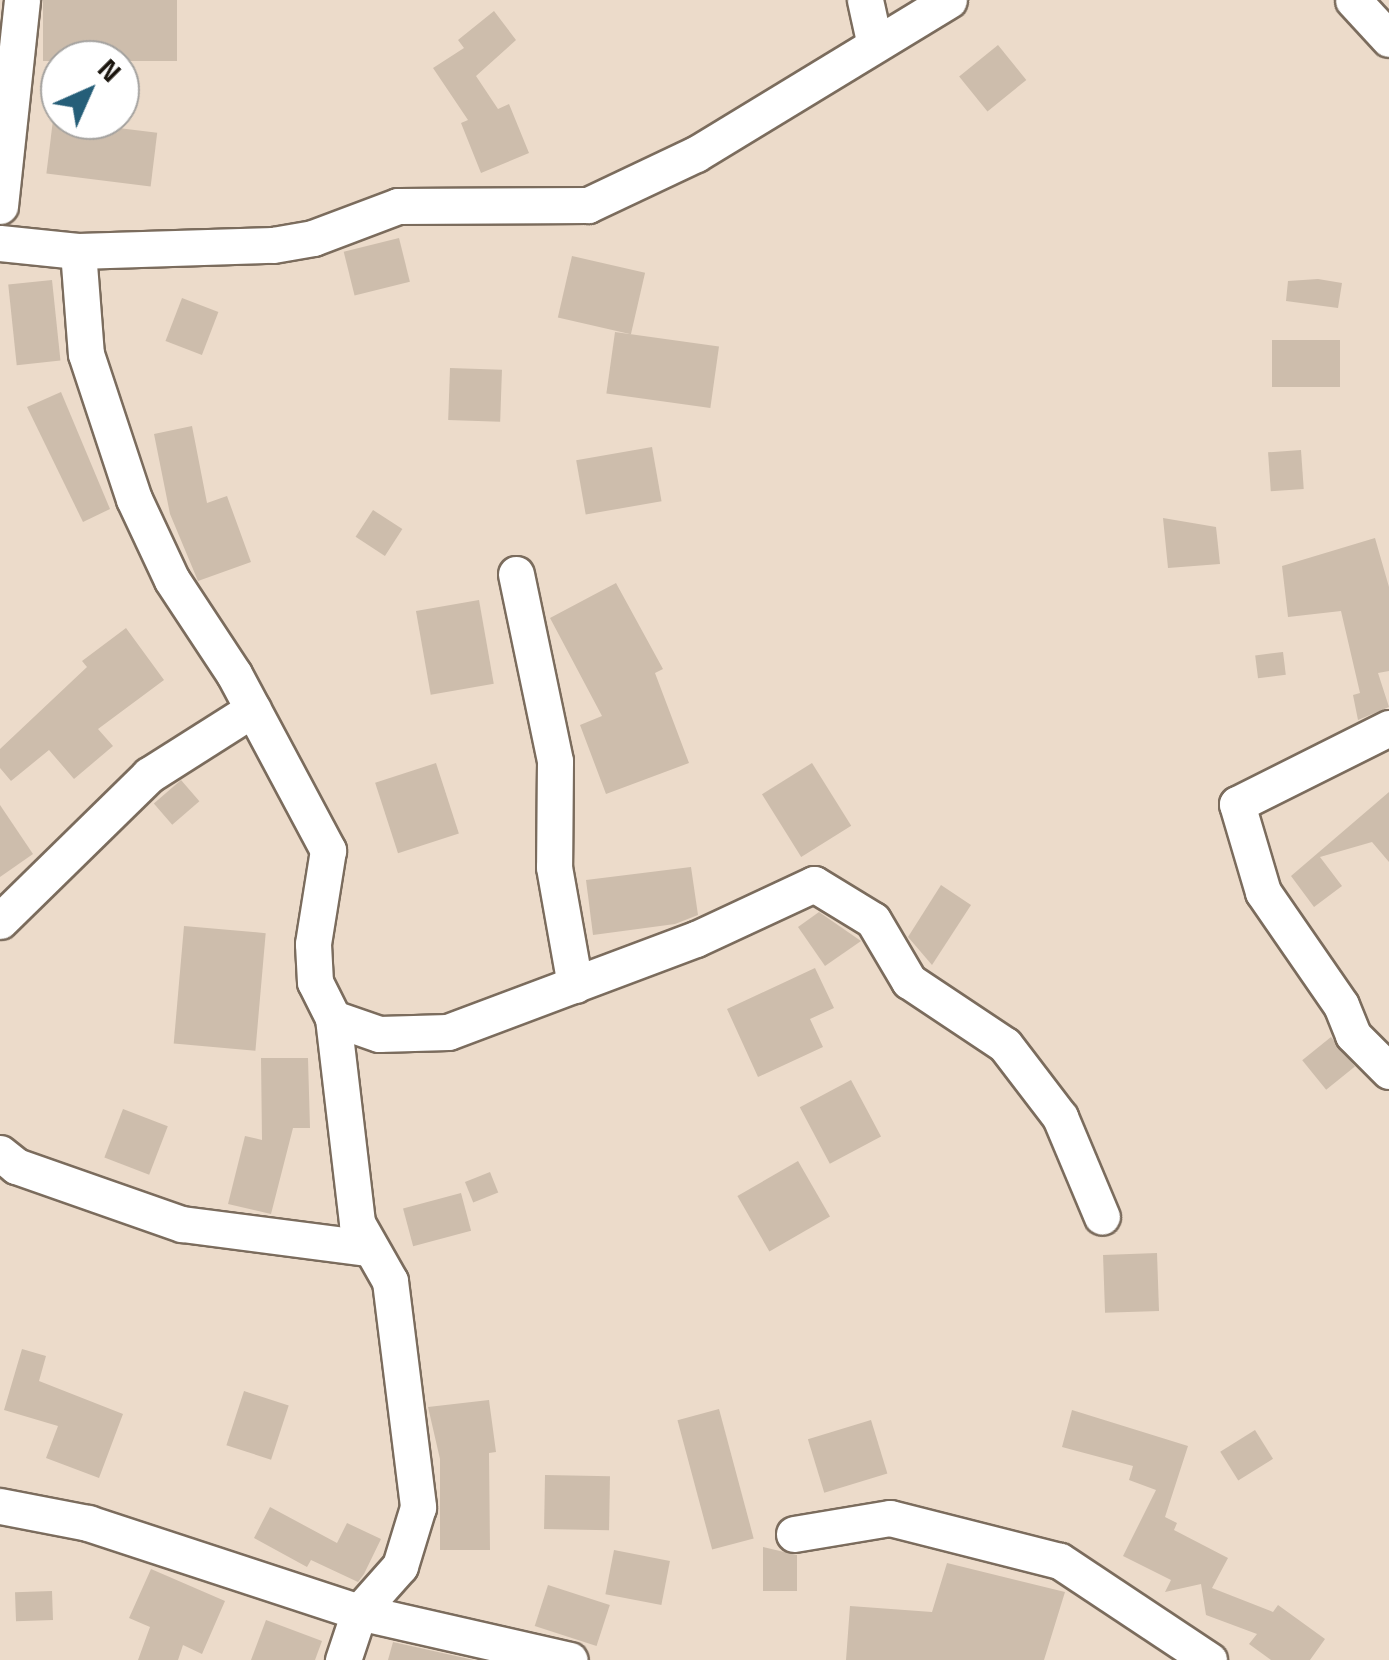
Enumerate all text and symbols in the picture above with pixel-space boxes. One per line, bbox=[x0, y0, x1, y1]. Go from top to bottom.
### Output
north arrow bbox=[40, 40, 140, 140]
text: N bbox=[88, 48, 132, 92]

